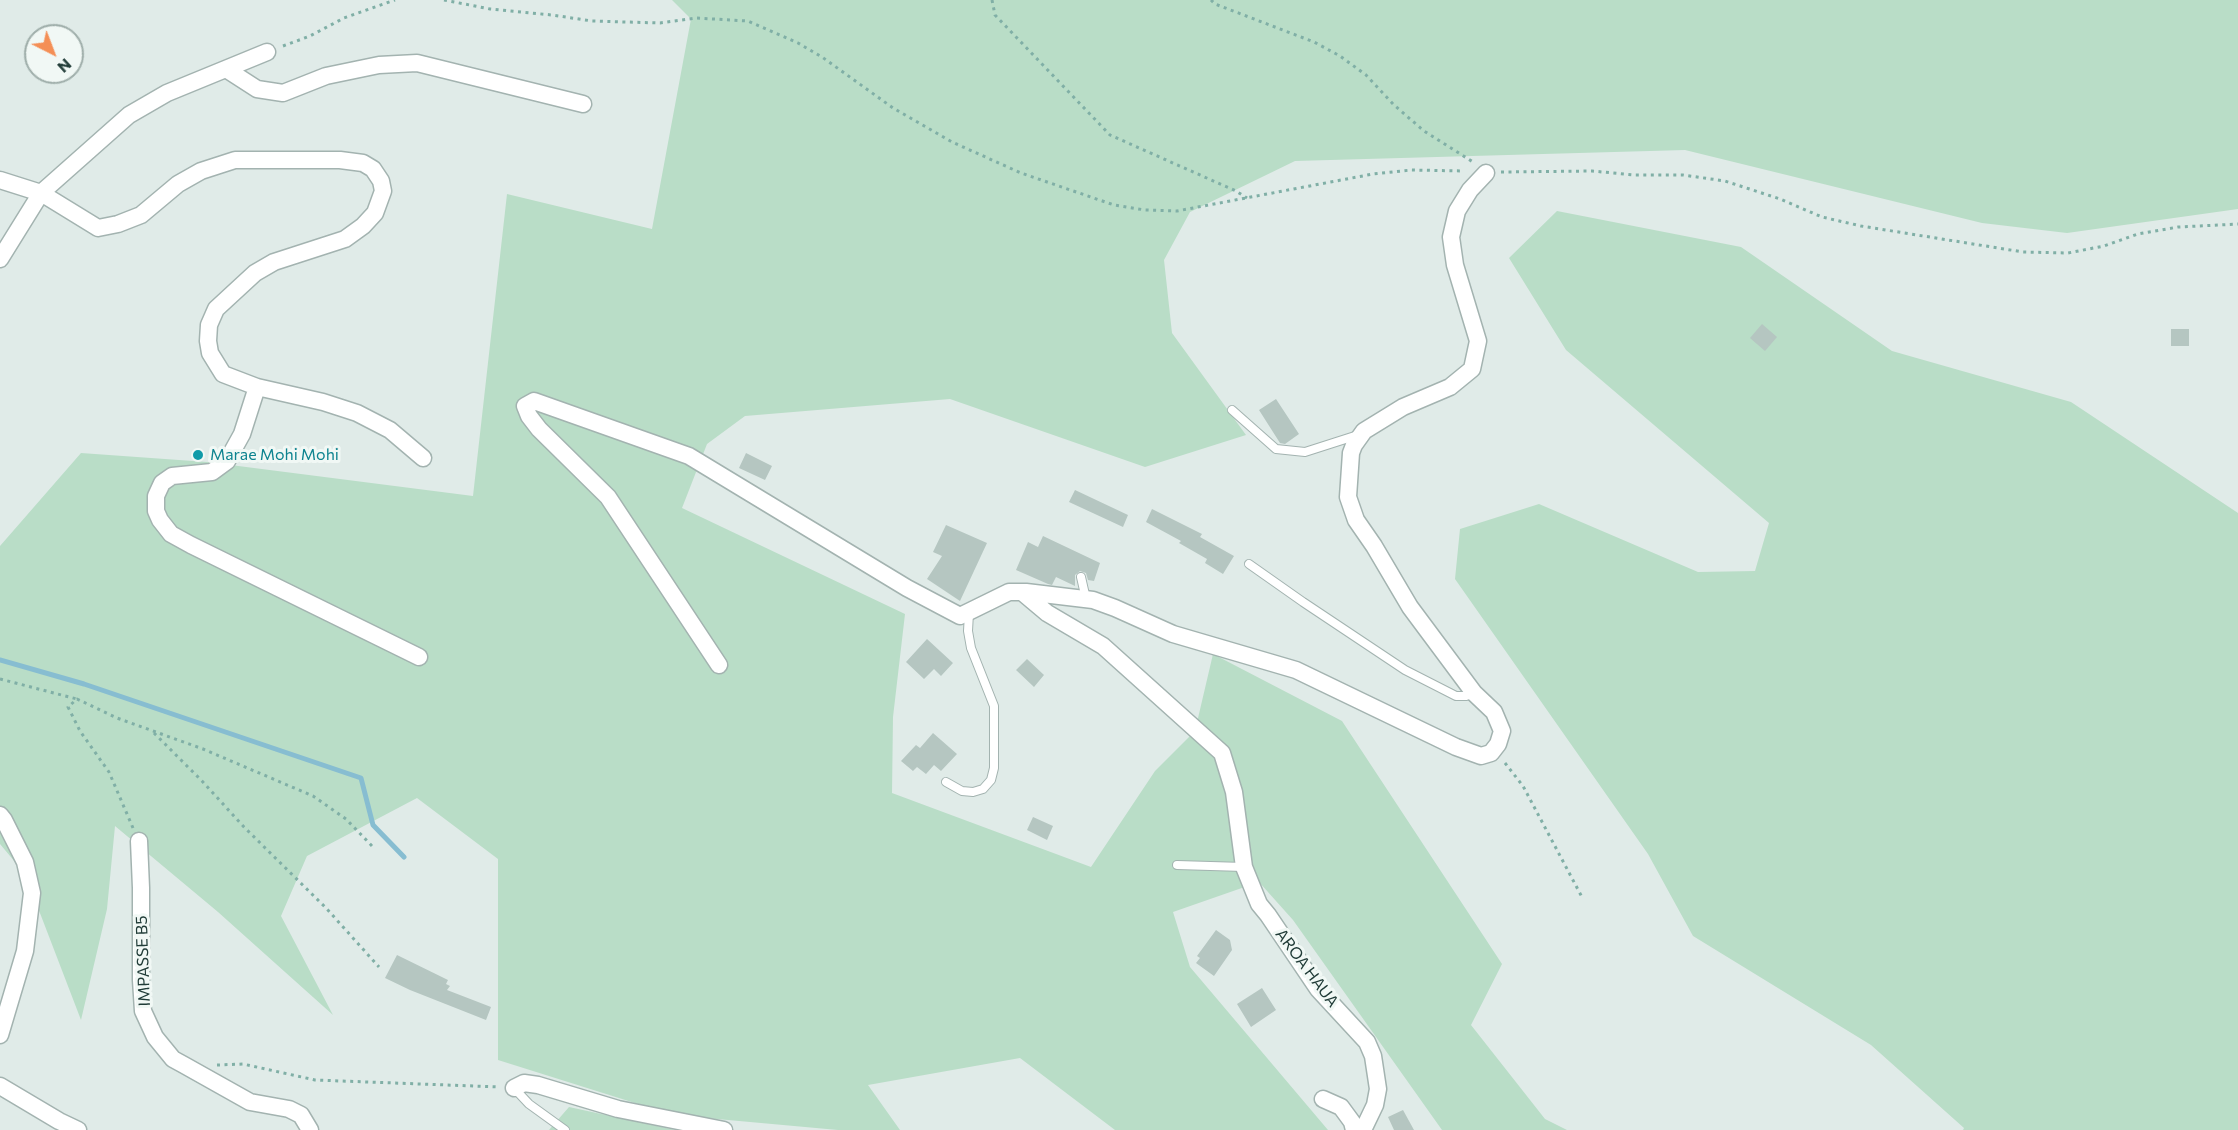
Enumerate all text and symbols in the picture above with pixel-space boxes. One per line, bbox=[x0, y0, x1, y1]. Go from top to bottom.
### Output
north arrow bbox=[24, 24, 84, 84]
text: N bbox=[54, 55, 76, 77]
place label: Marae Mohi Mohi bbox=[210, 445, 339, 465]
marker: Marae Mohi Mohi bbox=[191, 448, 205, 462]
street label: IMPASSE B5 bbox=[132, 915, 154, 1007]
street label: AROA HAUA bbox=[1271, 925, 1343, 1011]

